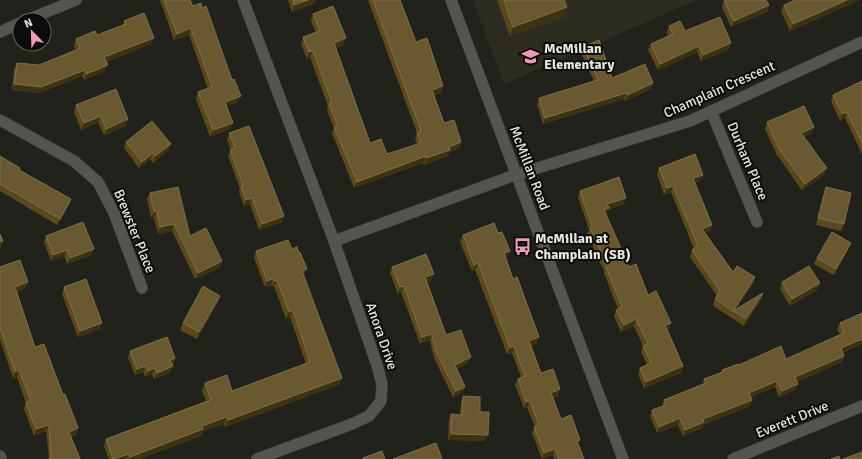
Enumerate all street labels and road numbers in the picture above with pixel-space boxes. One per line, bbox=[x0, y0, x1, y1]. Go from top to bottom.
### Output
street label: Champlain Crescent bbox=[661, 57, 778, 122]
street label: Durham Place bbox=[723, 119, 772, 203]
street label: McMillan Road bbox=[506, 124, 553, 213]
street label: Brewster Place bbox=[110, 187, 159, 276]
street label: Anora Drive bbox=[362, 300, 401, 372]
street label: Everett Drive bbox=[753, 397, 831, 442]

